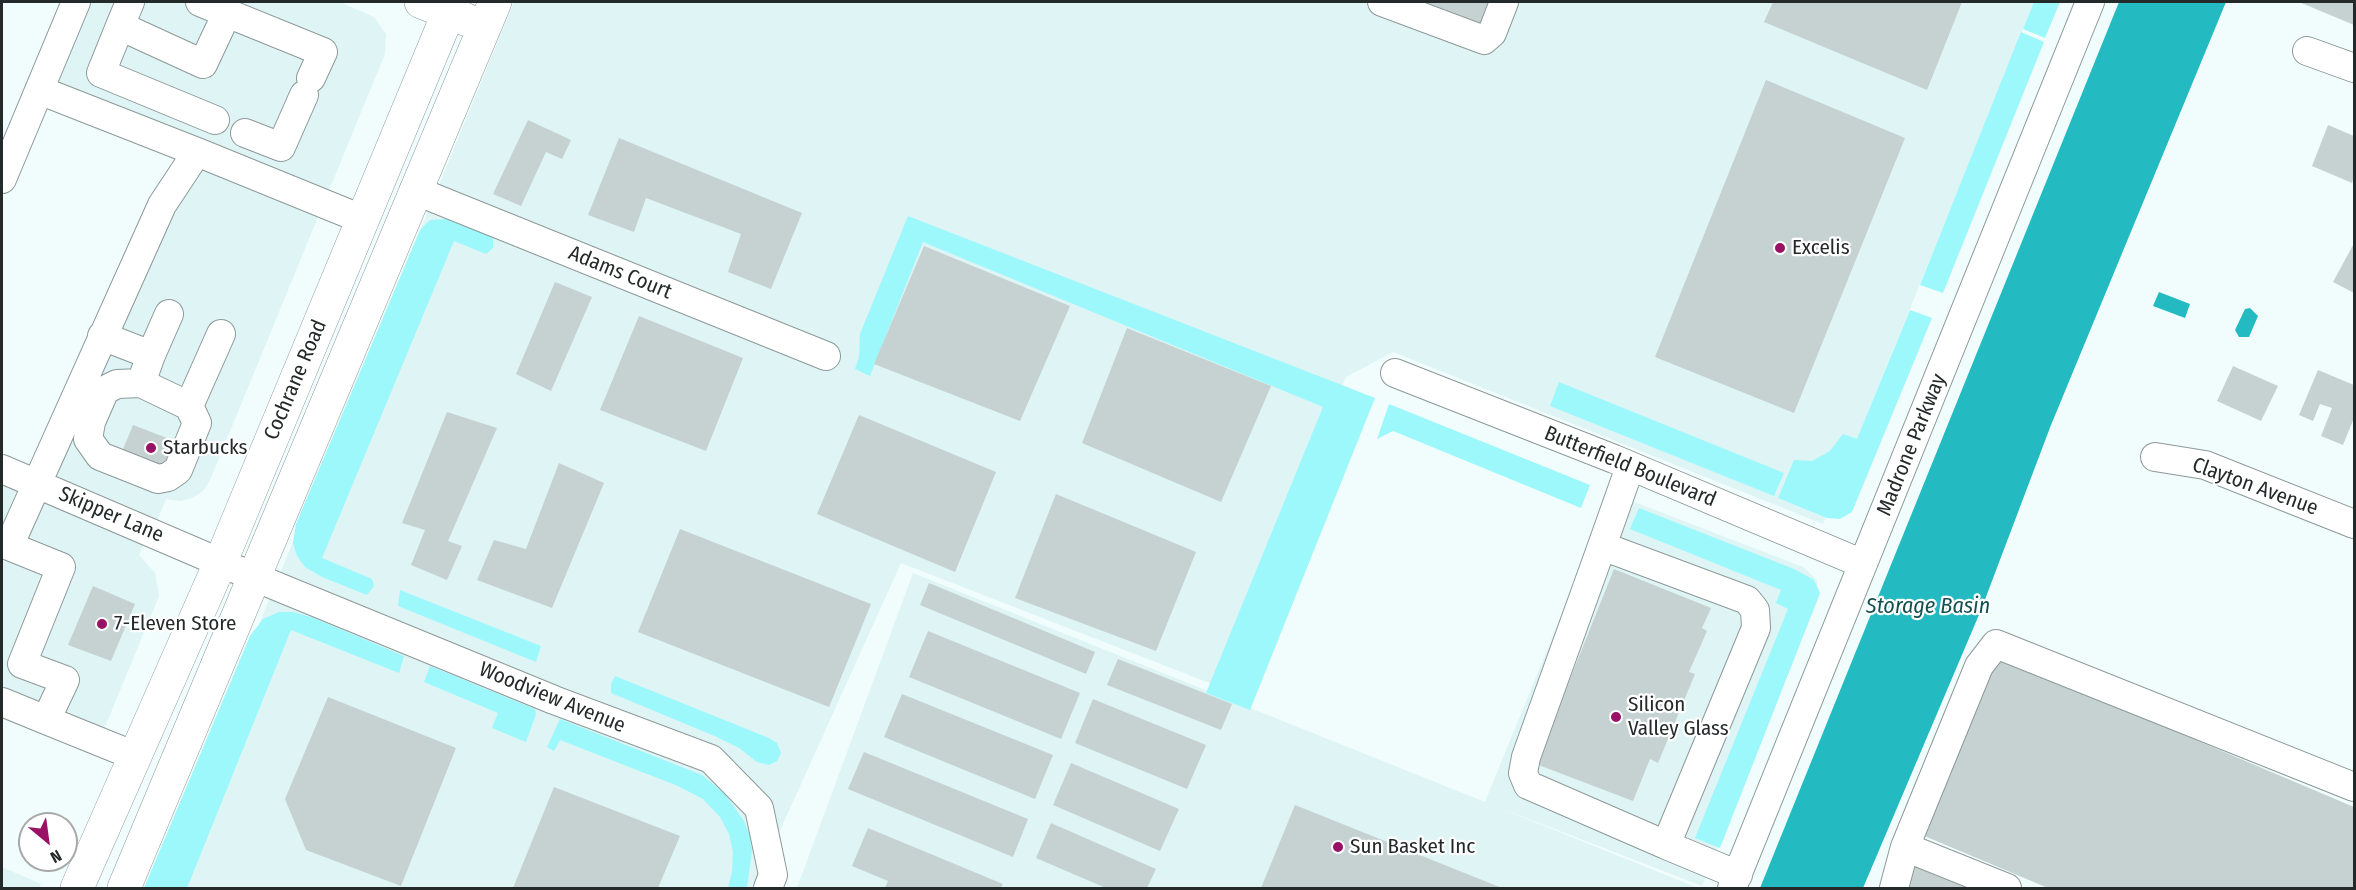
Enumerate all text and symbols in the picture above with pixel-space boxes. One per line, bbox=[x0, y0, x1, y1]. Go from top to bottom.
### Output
place label: Excelis bbox=[1792, 235, 1850, 261]
street label: Adams Court bbox=[565, 241, 675, 305]
marker: Excelis bbox=[1773, 241, 1787, 255]
street label: Cochrane Road bbox=[259, 316, 333, 444]
street label: Madrone Parkway bbox=[1872, 370, 1952, 520]
street label: Butterfield Boulevard bbox=[1540, 421, 1720, 513]
place label: Starbucks bbox=[163, 435, 248, 461]
marker: Starbucks bbox=[144, 441, 158, 455]
street label: Clayton Avenue bbox=[2189, 453, 2321, 521]
street label: Skipper Lane bbox=[55, 482, 167, 548]
water label: Storage Basin bbox=[1866, 594, 1990, 620]
place label: 7-Eleven Store bbox=[114, 611, 236, 637]
marker: 7-Eleven Store bbox=[95, 617, 109, 631]
street label: Woodview Avenue bbox=[475, 657, 629, 739]
place label: Silicon Valley Glass bbox=[1628, 692, 1729, 742]
marker: Silicon Valley Glass bbox=[1609, 710, 1623, 724]
north arrow bbox=[18, 812, 78, 872]
place label: Sun Basket Inc bbox=[1350, 834, 1475, 860]
marker: Sun Basket Inc bbox=[1331, 840, 1345, 854]
text: N bbox=[47, 846, 65, 867]

